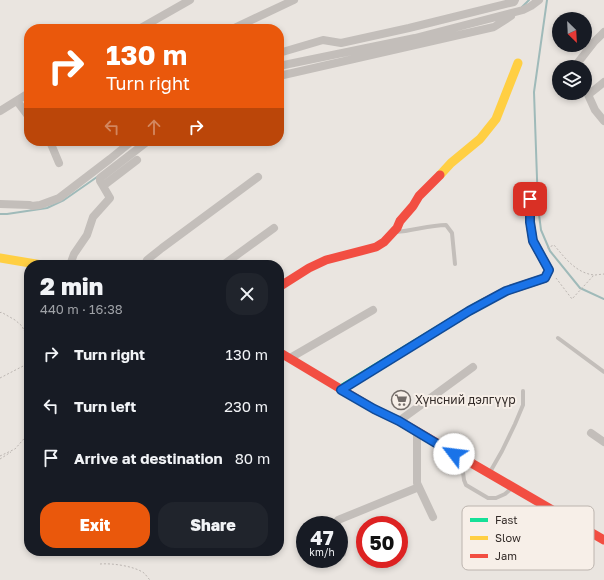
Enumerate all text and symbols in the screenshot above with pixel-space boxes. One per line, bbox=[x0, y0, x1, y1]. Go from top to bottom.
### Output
north arrow bbox=[552, 12, 592, 52]
map controls bbox=[552, 12, 592, 100]
text: 130 m bbox=[106, 38, 187, 71]
icon: right bbox=[40, 40, 92, 92]
button: layers bbox=[552, 60, 592, 100]
text: Turn right bbox=[106, 72, 190, 94]
icon: left bbox=[101, 116, 123, 138]
icon: ahead bbox=[143, 116, 165, 138]
icon: right bbox=[185, 116, 207, 138]
pin bbox=[513, 182, 547, 216]
icon: arrive bbox=[519, 188, 541, 210]
text: 2 min bbox=[40, 271, 103, 300]
button: close bbox=[226, 273, 268, 315]
text: 440 m · 16:38 bbox=[40, 301, 123, 317]
icon: right bbox=[40, 343, 62, 365]
text: Turn right bbox=[74, 345, 145, 363]
text: 130 m bbox=[226, 345, 268, 363]
supermarket icon: Хүнсний дэлгүүр bbox=[390, 389, 412, 411]
place label: Хүнсний дэлгүүр bbox=[415, 392, 516, 407]
icon: left bbox=[40, 395, 62, 417]
text: Turn left bbox=[74, 397, 136, 415]
text: 230 m bbox=[224, 397, 268, 415]
position arrow bbox=[433, 433, 475, 475]
icon: arrive bbox=[40, 447, 62, 469]
text: Arrive at destination bbox=[74, 449, 223, 467]
text: 80 m bbox=[235, 449, 270, 467]
button: Exit bbox=[40, 502, 150, 548]
button: Share bbox=[158, 502, 268, 548]
legend bbox=[462, 506, 594, 570]
text: Fast bbox=[495, 513, 518, 526]
speed limit sign: 50 bbox=[356, 516, 408, 568]
text: 47 bbox=[310, 525, 334, 549]
text: Slow bbox=[495, 531, 521, 544]
text: km/h bbox=[309, 546, 335, 558]
text: Jam bbox=[495, 549, 517, 562]

